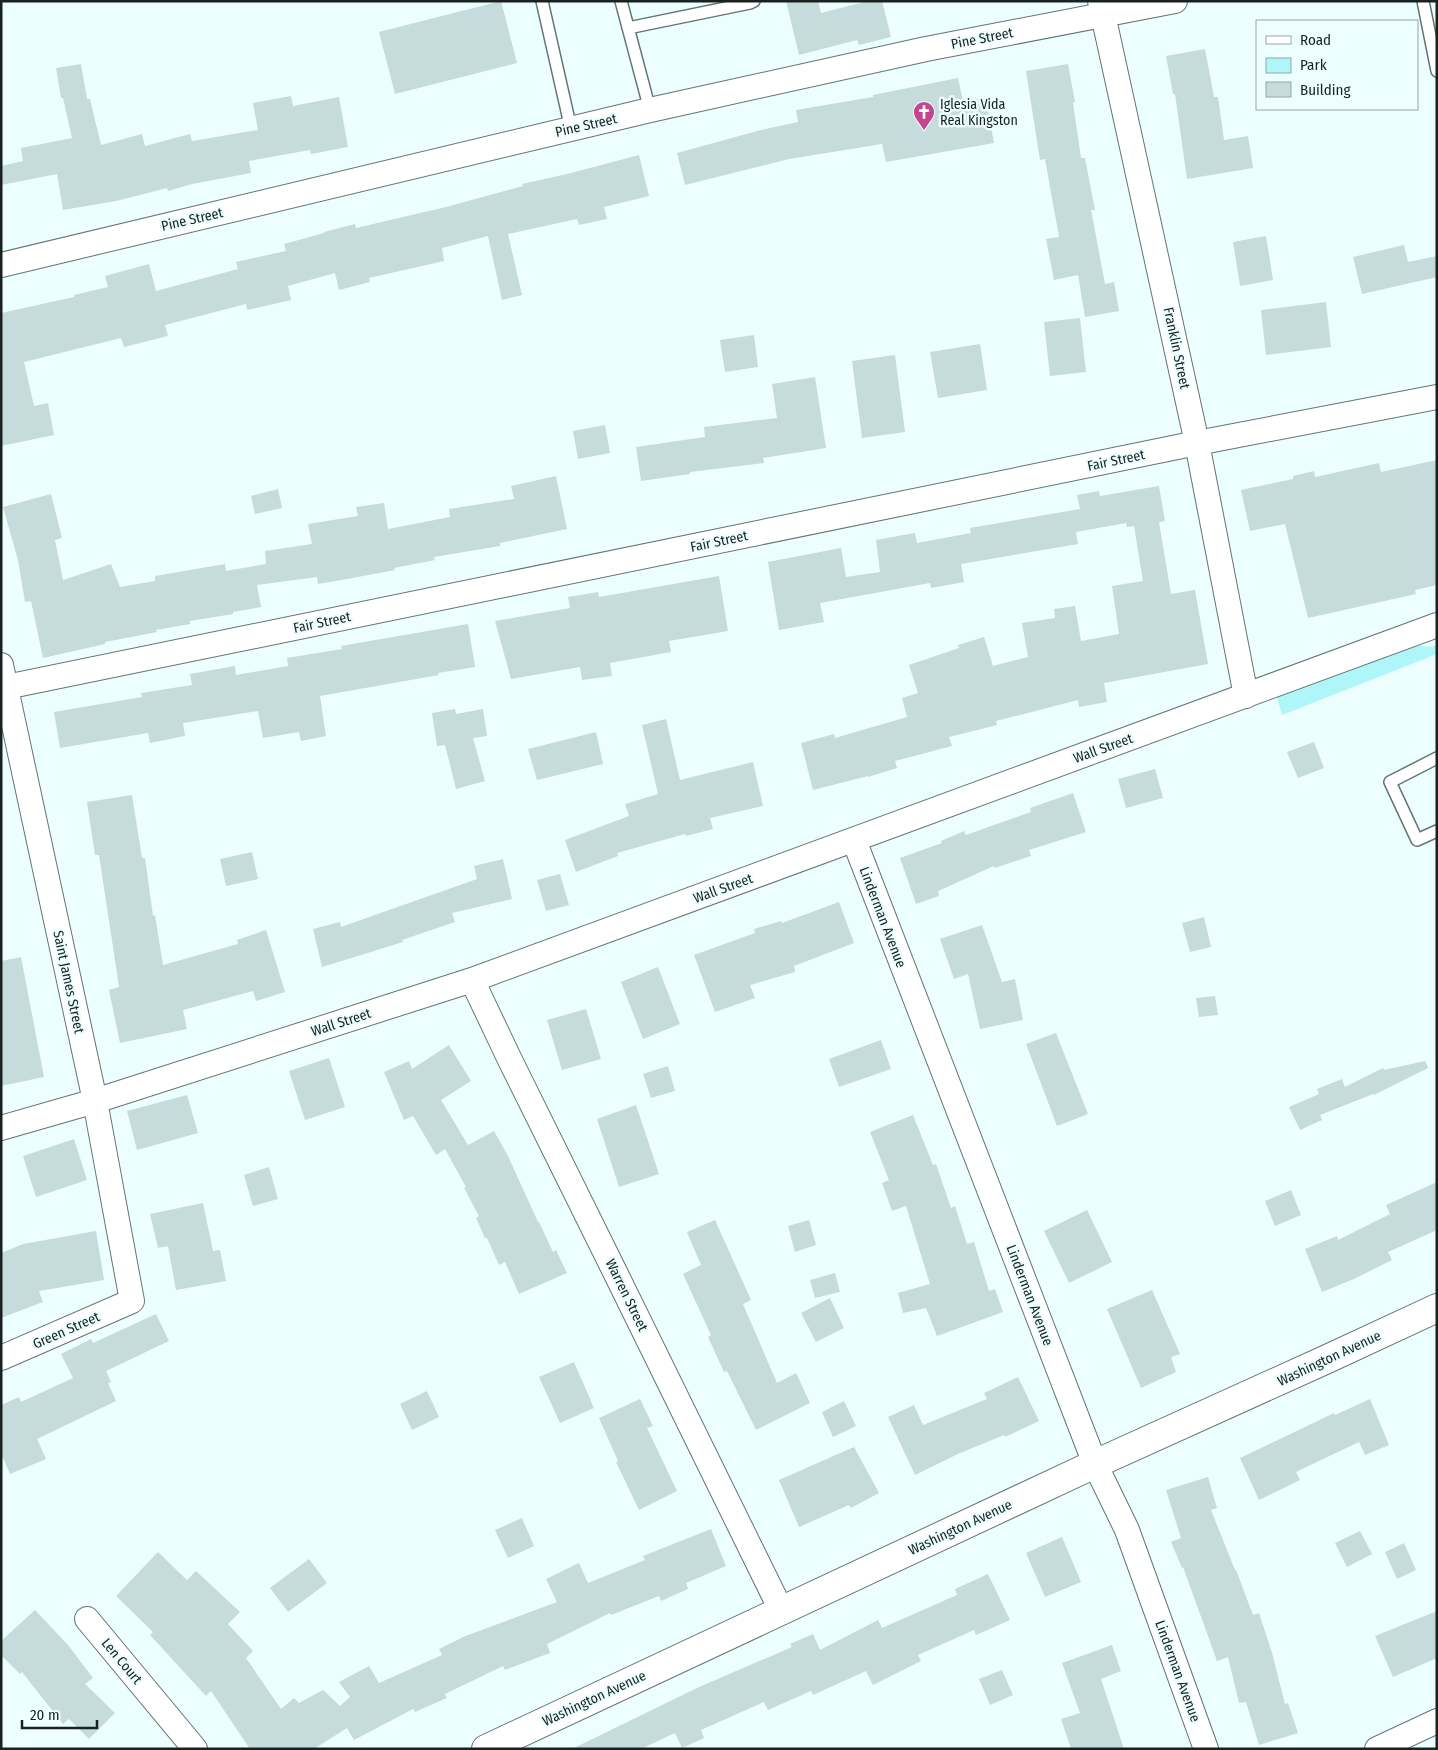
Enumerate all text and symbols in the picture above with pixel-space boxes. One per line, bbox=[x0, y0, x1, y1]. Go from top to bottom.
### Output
legend bbox=[1256, 20, 1418, 110]
street label: Pine Street bbox=[950, 24, 1015, 53]
text: Road bbox=[1300, 31, 1331, 49]
text: Park bbox=[1300, 56, 1327, 74]
text: Building bbox=[1300, 81, 1351, 99]
place label: Iglesia Vida Real Kingston bbox=[940, 96, 1018, 129]
church icon: Iglesia Vida Real Kingston bbox=[912, 100, 936, 131]
street label: Pine Street bbox=[554, 110, 619, 141]
street label: Pine Street bbox=[160, 204, 225, 235]
street label: Franklin Street bbox=[1160, 306, 1194, 391]
street label: Fair Street bbox=[1086, 446, 1147, 475]
street label: Fair Street bbox=[689, 527, 750, 556]
street label: Fair Street bbox=[292, 608, 353, 637]
street label: Wall Street bbox=[1071, 730, 1136, 767]
street label: Linderman Avenue bbox=[855, 864, 910, 970]
street label: Wall Street bbox=[691, 870, 756, 907]
street label: Saint James Street bbox=[49, 929, 88, 1035]
street label: Wall Street bbox=[309, 1005, 374, 1040]
street label: Linderman Avenue bbox=[1002, 1242, 1057, 1348]
street label: Warren Street bbox=[602, 1256, 652, 1335]
street label: Green Street bbox=[30, 1308, 103, 1353]
street label: Washington Avenue bbox=[1275, 1327, 1384, 1390]
street label: Washington Avenue bbox=[906, 1496, 1015, 1559]
street label: Linderman Avenue bbox=[1151, 1618, 1204, 1724]
street label: Len Court bbox=[98, 1635, 146, 1688]
street label: Washington Avenue bbox=[540, 1667, 649, 1730]
scale bar bbox=[22, 1698, 98, 1730]
text: 20 m bbox=[30, 1706, 60, 1724]

